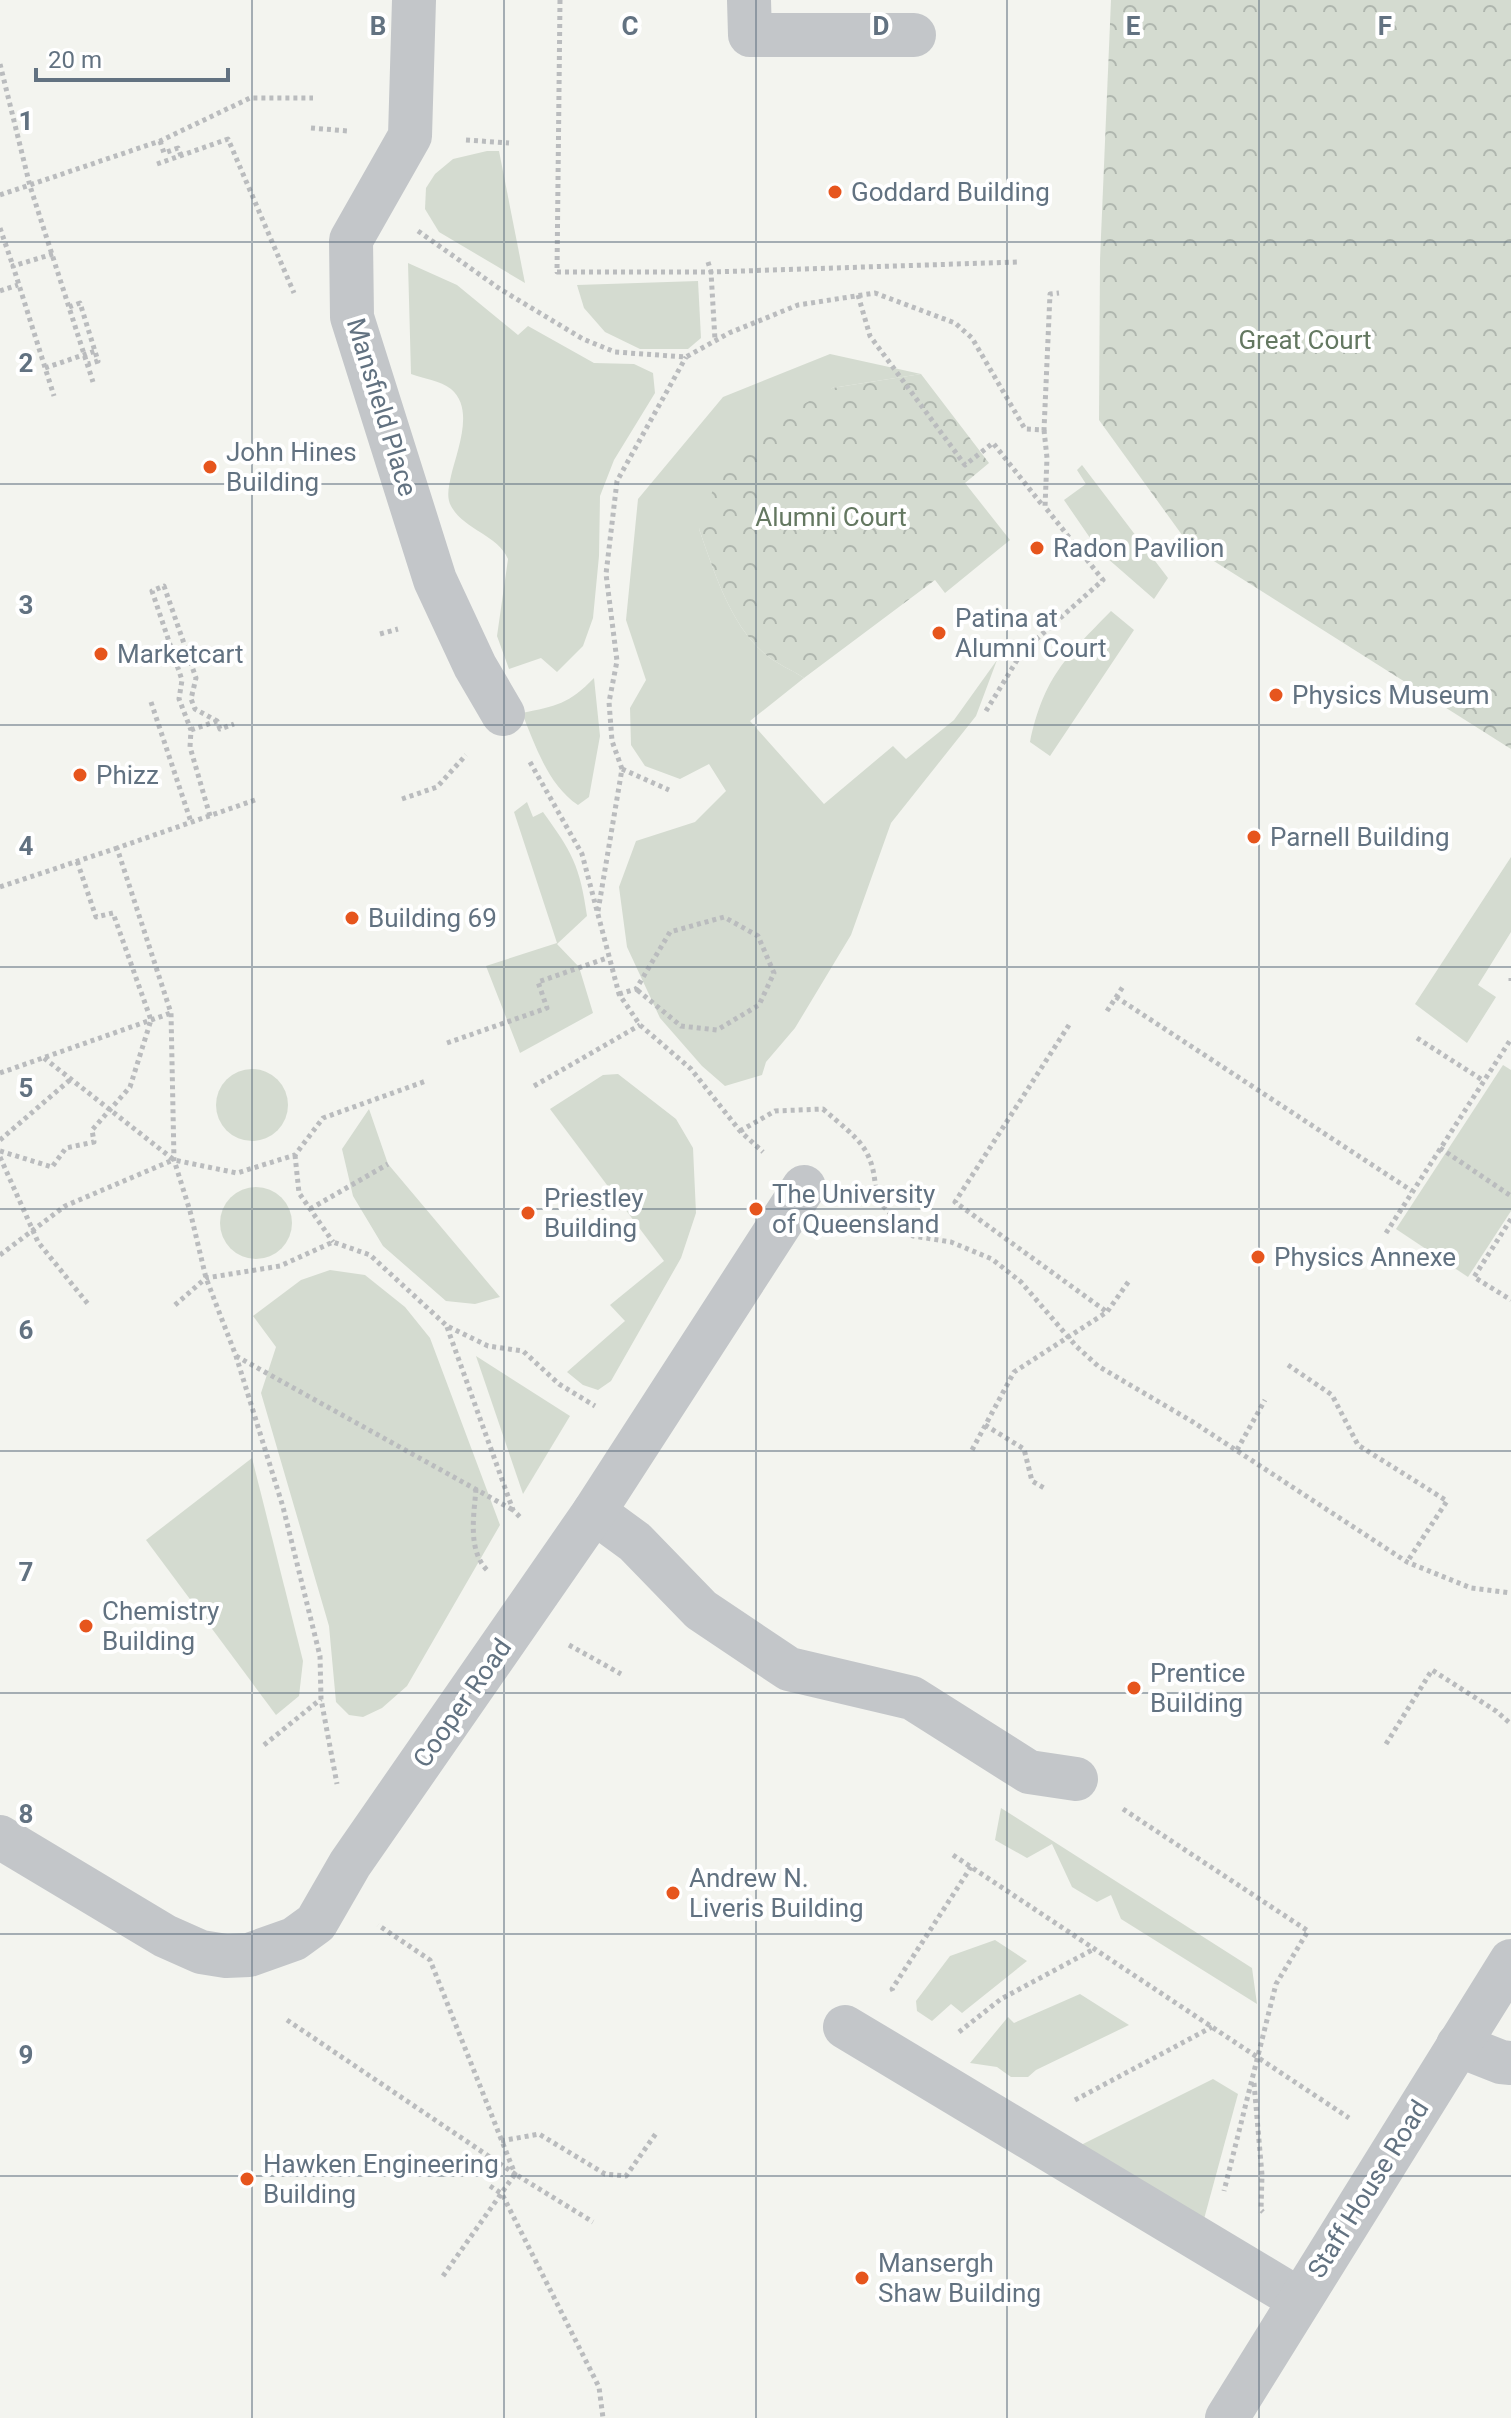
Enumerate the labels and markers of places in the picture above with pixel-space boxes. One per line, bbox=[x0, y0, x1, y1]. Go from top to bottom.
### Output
place label: Goddard Building bbox=[851, 177, 1050, 207]
marker: Goddard Building bbox=[826, 183, 844, 201]
place label: John Hines Building bbox=[226, 437, 357, 497]
marker: John Hines Building bbox=[201, 458, 219, 476]
place label: Radon Pavilion bbox=[1053, 533, 1224, 563]
marker: Radon Pavilion bbox=[1028, 539, 1046, 557]
place label: Patina at Alumni Court bbox=[955, 603, 1107, 663]
marker: Patina at Alumni Court bbox=[930, 624, 948, 642]
place label: Marketcart bbox=[117, 639, 244, 669]
marker: Marketcart bbox=[92, 645, 110, 663]
place label: Physics Museum bbox=[1292, 680, 1490, 710]
marker: Physics Museum bbox=[1267, 686, 1285, 704]
place label: Phizz bbox=[96, 760, 159, 790]
marker: Phizz bbox=[71, 766, 89, 784]
place label: Parnell Building bbox=[1270, 822, 1450, 852]
marker: Parnell Building bbox=[1245, 828, 1263, 846]
place label: Building 69 bbox=[368, 903, 497, 933]
marker: Building 69 bbox=[343, 909, 361, 927]
place label: The University of Queensland bbox=[772, 1179, 939, 1239]
place label: Priestley Building bbox=[544, 1183, 644, 1243]
marker: The University of Queensland bbox=[747, 1200, 765, 1218]
marker: Priestley Building bbox=[519, 1204, 537, 1222]
place label: Physics Annexe bbox=[1274, 1242, 1456, 1272]
marker: Physics Annexe bbox=[1249, 1248, 1267, 1266]
place label: Chemistry Building bbox=[102, 1596, 219, 1656]
marker: Chemistry Building bbox=[77, 1617, 95, 1635]
place label: Prentice Building bbox=[1150, 1658, 1245, 1718]
marker: Prentice Building bbox=[1125, 1679, 1143, 1697]
place label: Andrew N. Liveris Building bbox=[689, 1863, 864, 1923]
marker: Andrew N. Liveris Building bbox=[664, 1884, 682, 1902]
place label: Hawken Engineering Building bbox=[263, 2149, 499, 2209]
marker: Hawken Engineering Building bbox=[238, 2170, 256, 2188]
place label: Mansergh Shaw Building bbox=[878, 2248, 1041, 2308]
marker: Mansergh Shaw Building bbox=[853, 2269, 871, 2287]

